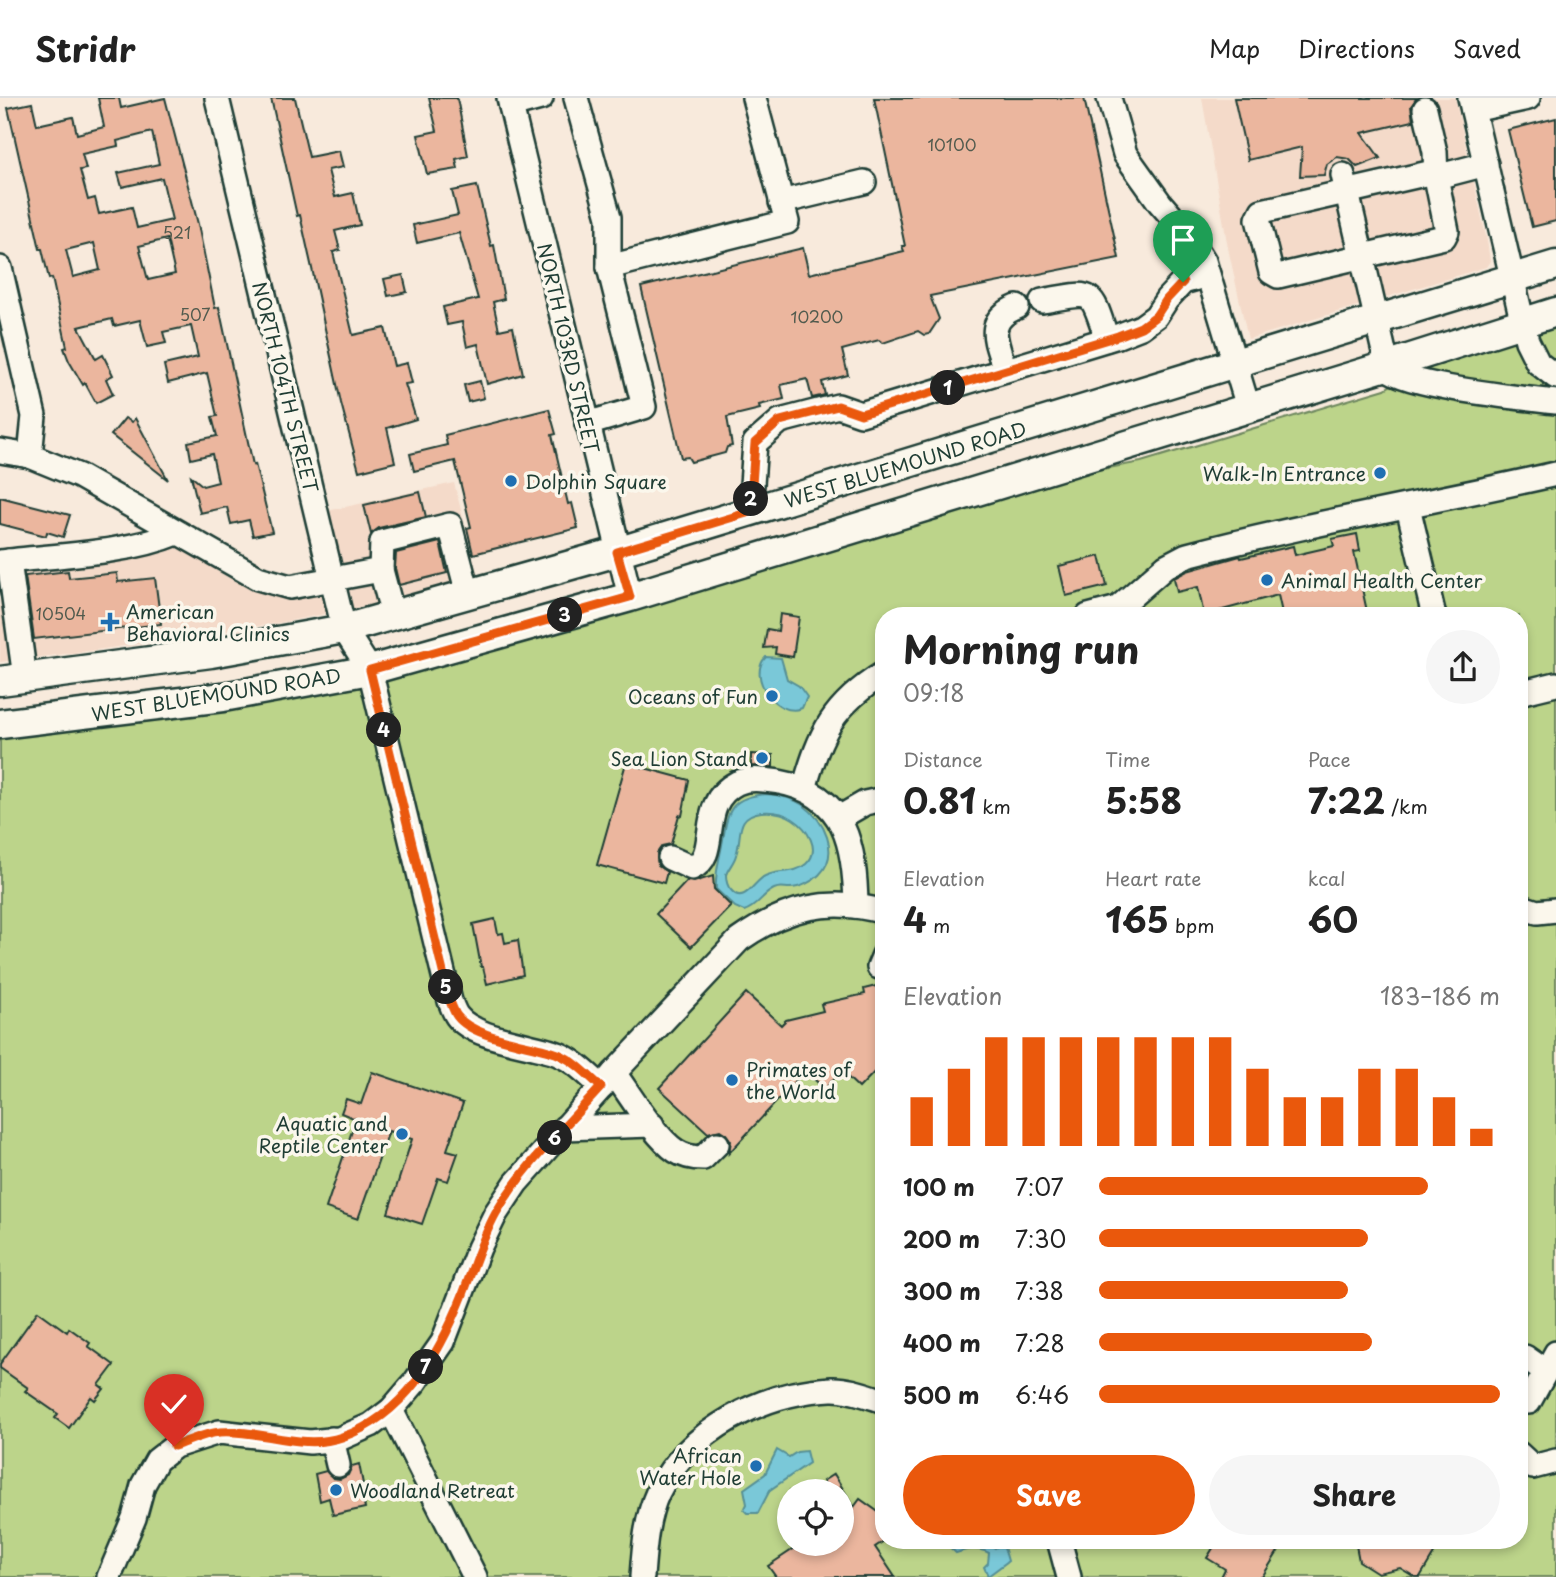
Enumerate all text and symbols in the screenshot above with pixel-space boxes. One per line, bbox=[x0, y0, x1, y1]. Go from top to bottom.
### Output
text: Stridr bbox=[35, 23, 136, 73]
text: Map bbox=[1209, 30, 1260, 66]
text: Directions bbox=[1298, 30, 1415, 66]
text: Saved bbox=[1453, 30, 1521, 66]
house number: 10100 bbox=[928, 132, 976, 156]
pin bbox=[1153, 210, 1213, 282]
house number: 521 bbox=[163, 220, 191, 244]
icon: arrive bbox=[1164, 221, 1202, 259]
street label: NORTH 103RD STREET bbox=[531, 240, 607, 456]
street label: NORTH 104TH STREET bbox=[246, 279, 326, 495]
house number: 507 bbox=[180, 302, 210, 326]
house number: 10200 bbox=[791, 304, 843, 328]
pin: 1 bbox=[930, 370, 965, 406]
text: 1 bbox=[943, 373, 952, 401]
street label: WEST BLUEMOUND ROAD bbox=[780, 414, 1030, 514]
place label: Walk-In Entrance bbox=[1203, 459, 1366, 487]
marker: Walk-In Entrance bbox=[1372, 465, 1388, 481]
place label: Dolphin Square bbox=[525, 467, 667, 495]
marker: Dolphin Square bbox=[503, 473, 519, 489]
pin: 2 bbox=[734, 482, 768, 516]
text: 2 bbox=[744, 484, 757, 512]
place label: Animal Health Center bbox=[1281, 566, 1482, 594]
marker: Animal Health Center bbox=[1259, 572, 1275, 588]
place label: American Behavioral Clinics bbox=[126, 597, 290, 647]
pin: 3 bbox=[548, 598, 582, 632]
text: 3 bbox=[558, 600, 571, 628]
house number: 10504 bbox=[36, 601, 86, 625]
marker: American Behavioral Clinics bbox=[100, 612, 120, 632]
text: Morning run bbox=[903, 620, 1139, 677]
button: share bbox=[1426, 630, 1500, 704]
street label: WEST BLUEMOUND ROAD bbox=[89, 660, 343, 728]
text: 09:18 bbox=[903, 675, 965, 710]
place label: Oceans of Fun bbox=[628, 682, 758, 710]
marker: Oceans of Fun bbox=[764, 688, 780, 704]
pin: 4 bbox=[366, 712, 402, 748]
text: 4 bbox=[377, 715, 390, 743]
place label: Sea Lion Stand bbox=[610, 744, 748, 772]
text: Distance bbox=[903, 745, 983, 773]
text: Time bbox=[1105, 745, 1150, 773]
text: Pace bbox=[1308, 745, 1351, 773]
marker: Sea Lion Stand bbox=[754, 750, 770, 766]
text: 0.81 bbox=[903, 773, 976, 826]
text: 5:58 bbox=[1105, 773, 1182, 826]
text: 7:22 bbox=[1308, 773, 1385, 826]
text: km bbox=[976, 792, 1011, 820]
text: /km bbox=[1385, 792, 1428, 820]
text: Elevation bbox=[903, 864, 985, 892]
text: Heart rate bbox=[1105, 864, 1201, 892]
text: kcal bbox=[1308, 864, 1346, 892]
text: 4 bbox=[903, 892, 927, 945]
text: 165 bbox=[1105, 892, 1169, 945]
text: 60 bbox=[1308, 892, 1358, 945]
text: m bbox=[927, 911, 950, 939]
text: bpm bbox=[1169, 911, 1214, 939]
pin: 5 bbox=[428, 970, 464, 1004]
text: 5 bbox=[439, 972, 452, 1000]
text: Elevation bbox=[903, 978, 1002, 1013]
text: 183–186 m bbox=[1380, 978, 1500, 1013]
place label: Primates of the World bbox=[746, 1055, 852, 1105]
marker: Primates of the World bbox=[724, 1072, 740, 1088]
place label: Aquatic and Reptile Center bbox=[259, 1109, 388, 1159]
pin: 6 bbox=[538, 1121, 572, 1156]
text: 6 bbox=[548, 1123, 561, 1151]
marker: Aquatic and Reptile Center bbox=[394, 1126, 410, 1142]
text: 100 m bbox=[903, 1169, 975, 1204]
text: 7:07 bbox=[1015, 1169, 1064, 1204]
text: 200 m bbox=[903, 1221, 980, 1256]
text: 7:30 bbox=[1015, 1221, 1066, 1256]
text: 300 m bbox=[903, 1273, 981, 1308]
text: 7:38 bbox=[1015, 1273, 1064, 1308]
text: 400 m bbox=[903, 1325, 981, 1360]
text: 7:28 bbox=[1015, 1325, 1065, 1360]
pin: 7 bbox=[408, 1350, 444, 1384]
text: 7 bbox=[420, 1352, 431, 1380]
pin bbox=[144, 1374, 204, 1446]
text: 500 m bbox=[903, 1377, 980, 1412]
text: 6:46 bbox=[1015, 1377, 1069, 1412]
icon: check bbox=[155, 1385, 193, 1423]
place label: African Water Hole bbox=[639, 1441, 742, 1491]
button: Save bbox=[903, 1455, 1195, 1535]
button: Share bbox=[1209, 1455, 1500, 1535]
marker: African Water Hole bbox=[748, 1458, 764, 1474]
place label: Woodland Retreat bbox=[350, 1476, 515, 1504]
map controls bbox=[777, 1479, 854, 1556]
button: locate bbox=[777, 1479, 854, 1556]
marker: Woodland Retreat bbox=[328, 1482, 344, 1498]

